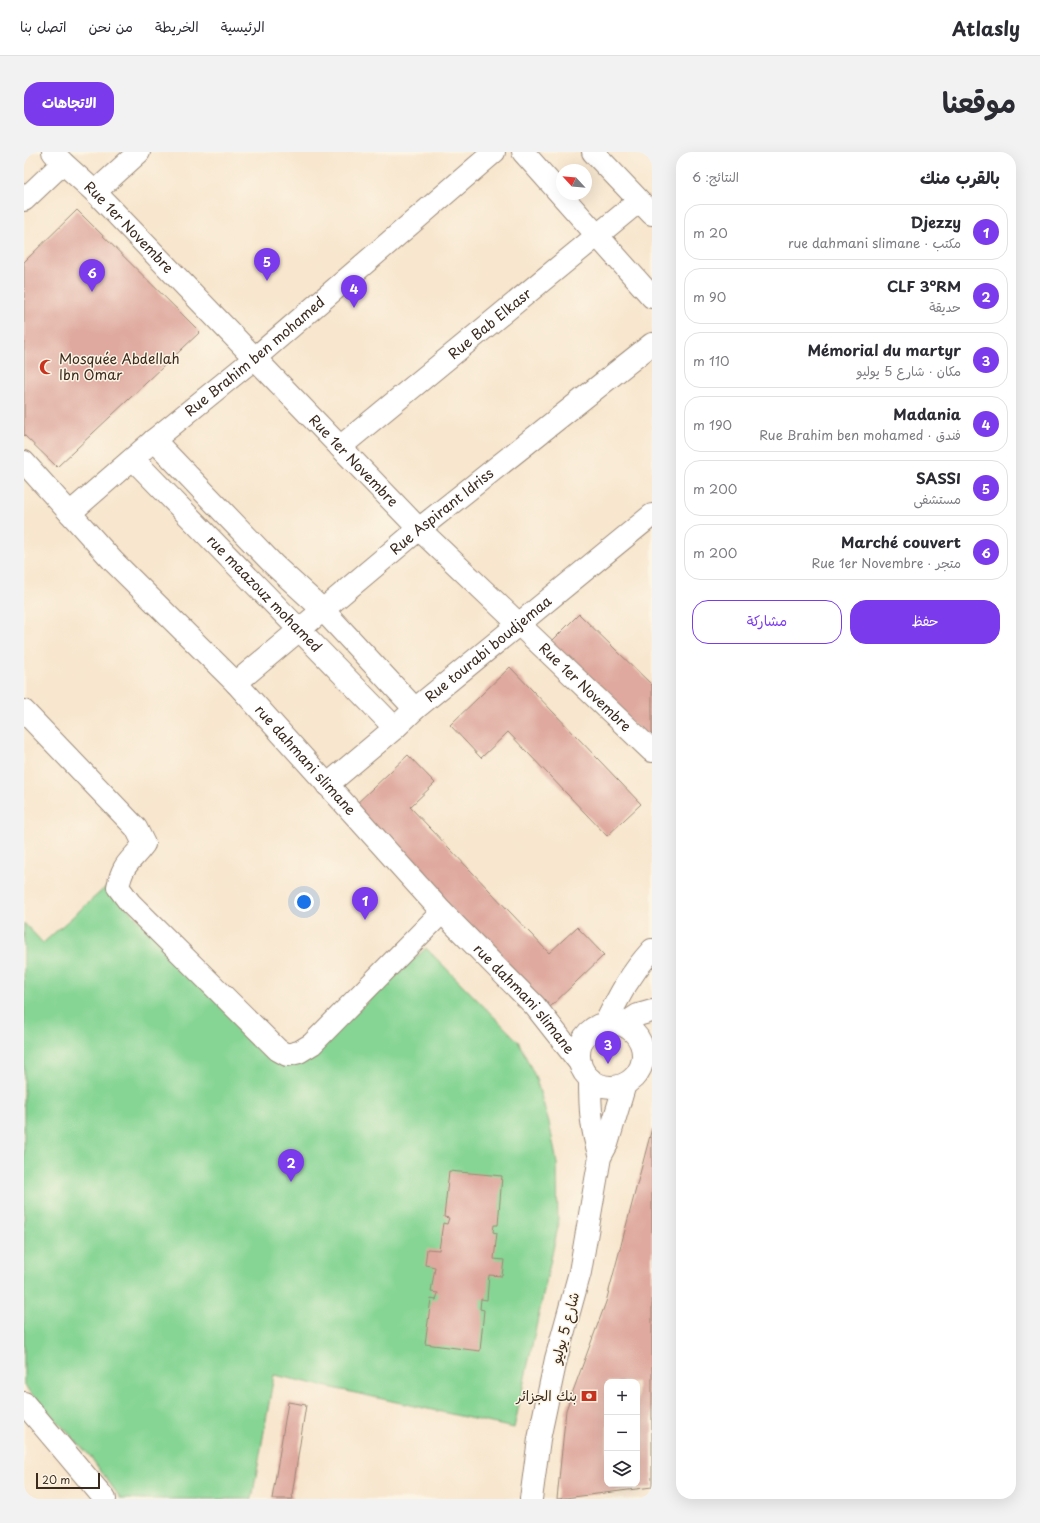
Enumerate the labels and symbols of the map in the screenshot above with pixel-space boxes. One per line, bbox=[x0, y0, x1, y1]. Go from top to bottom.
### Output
north arrow bbox=[556, 164, 592, 200]
street label: Rue 1er Novembre bbox=[80, 176, 179, 278]
pin: 5 bbox=[254, 248, 280, 281]
pin: 6 bbox=[79, 259, 105, 292]
pin: 4 bbox=[341, 275, 367, 308]
street label: Rue Bab Elkasr bbox=[443, 282, 536, 364]
street label: Rue Brahim ben mohamed bbox=[180, 291, 329, 421]
place label: Mosquée Abdellah Ibn Omar bbox=[59, 348, 180, 385]
mosque icon: Mosquée Abdellah Ibn Omar bbox=[38, 358, 56, 376]
street label: Rue 1er Novembre bbox=[304, 410, 403, 511]
street label: Rue Aspirant Idriss bbox=[385, 462, 498, 559]
street label: rue maazouz mohamed bbox=[202, 530, 327, 657]
street label: Rue tourabi boudjemaa bbox=[420, 590, 556, 707]
street label: Rue 1er Novembre bbox=[535, 638, 636, 736]
street label: rue dahmani slimane bbox=[250, 700, 361, 820]
pin: 1 bbox=[352, 887, 378, 920]
your location bbox=[294, 892, 314, 912]
street label: rue dahmani slimane bbox=[469, 939, 580, 1058]
pin: 3 bbox=[595, 1031, 621, 1064]
pin: 2 bbox=[278, 1149, 304, 1182]
street label: شارع 5 يوليو bbox=[545, 1290, 584, 1367]
place label: بنك الجزائر bbox=[516, 1385, 577, 1406]
bank icon: بنك الجزائر bbox=[580, 1387, 598, 1405]
scale bar bbox=[36, 1471, 100, 1490]

